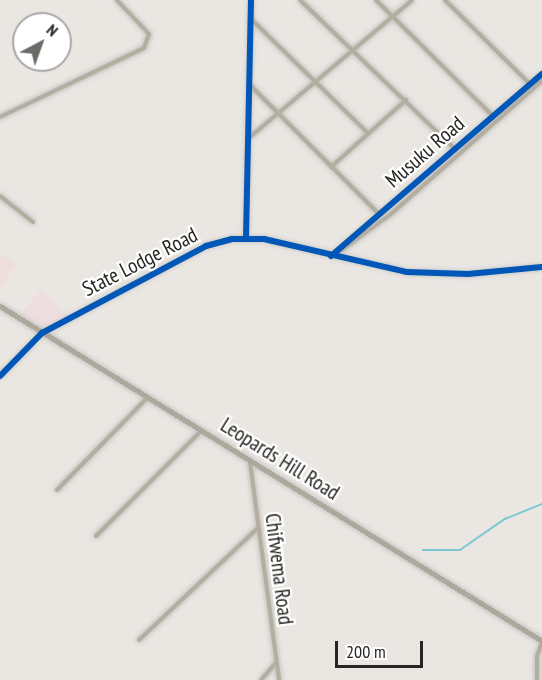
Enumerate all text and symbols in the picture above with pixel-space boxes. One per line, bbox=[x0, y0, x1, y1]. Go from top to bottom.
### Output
north arrow bbox=[12, 12, 72, 72]
text: N bbox=[43, 20, 62, 40]
street label: Musuku Road bbox=[380, 111, 470, 193]
street label: State Lodge Road bbox=[78, 222, 202, 302]
street label: Leopards Hill Road bbox=[216, 412, 344, 506]
street label: Chifwema Road bbox=[260, 512, 298, 626]
scale bar bbox=[338, 629, 426, 667]
text: 200 m bbox=[346, 640, 386, 663]

